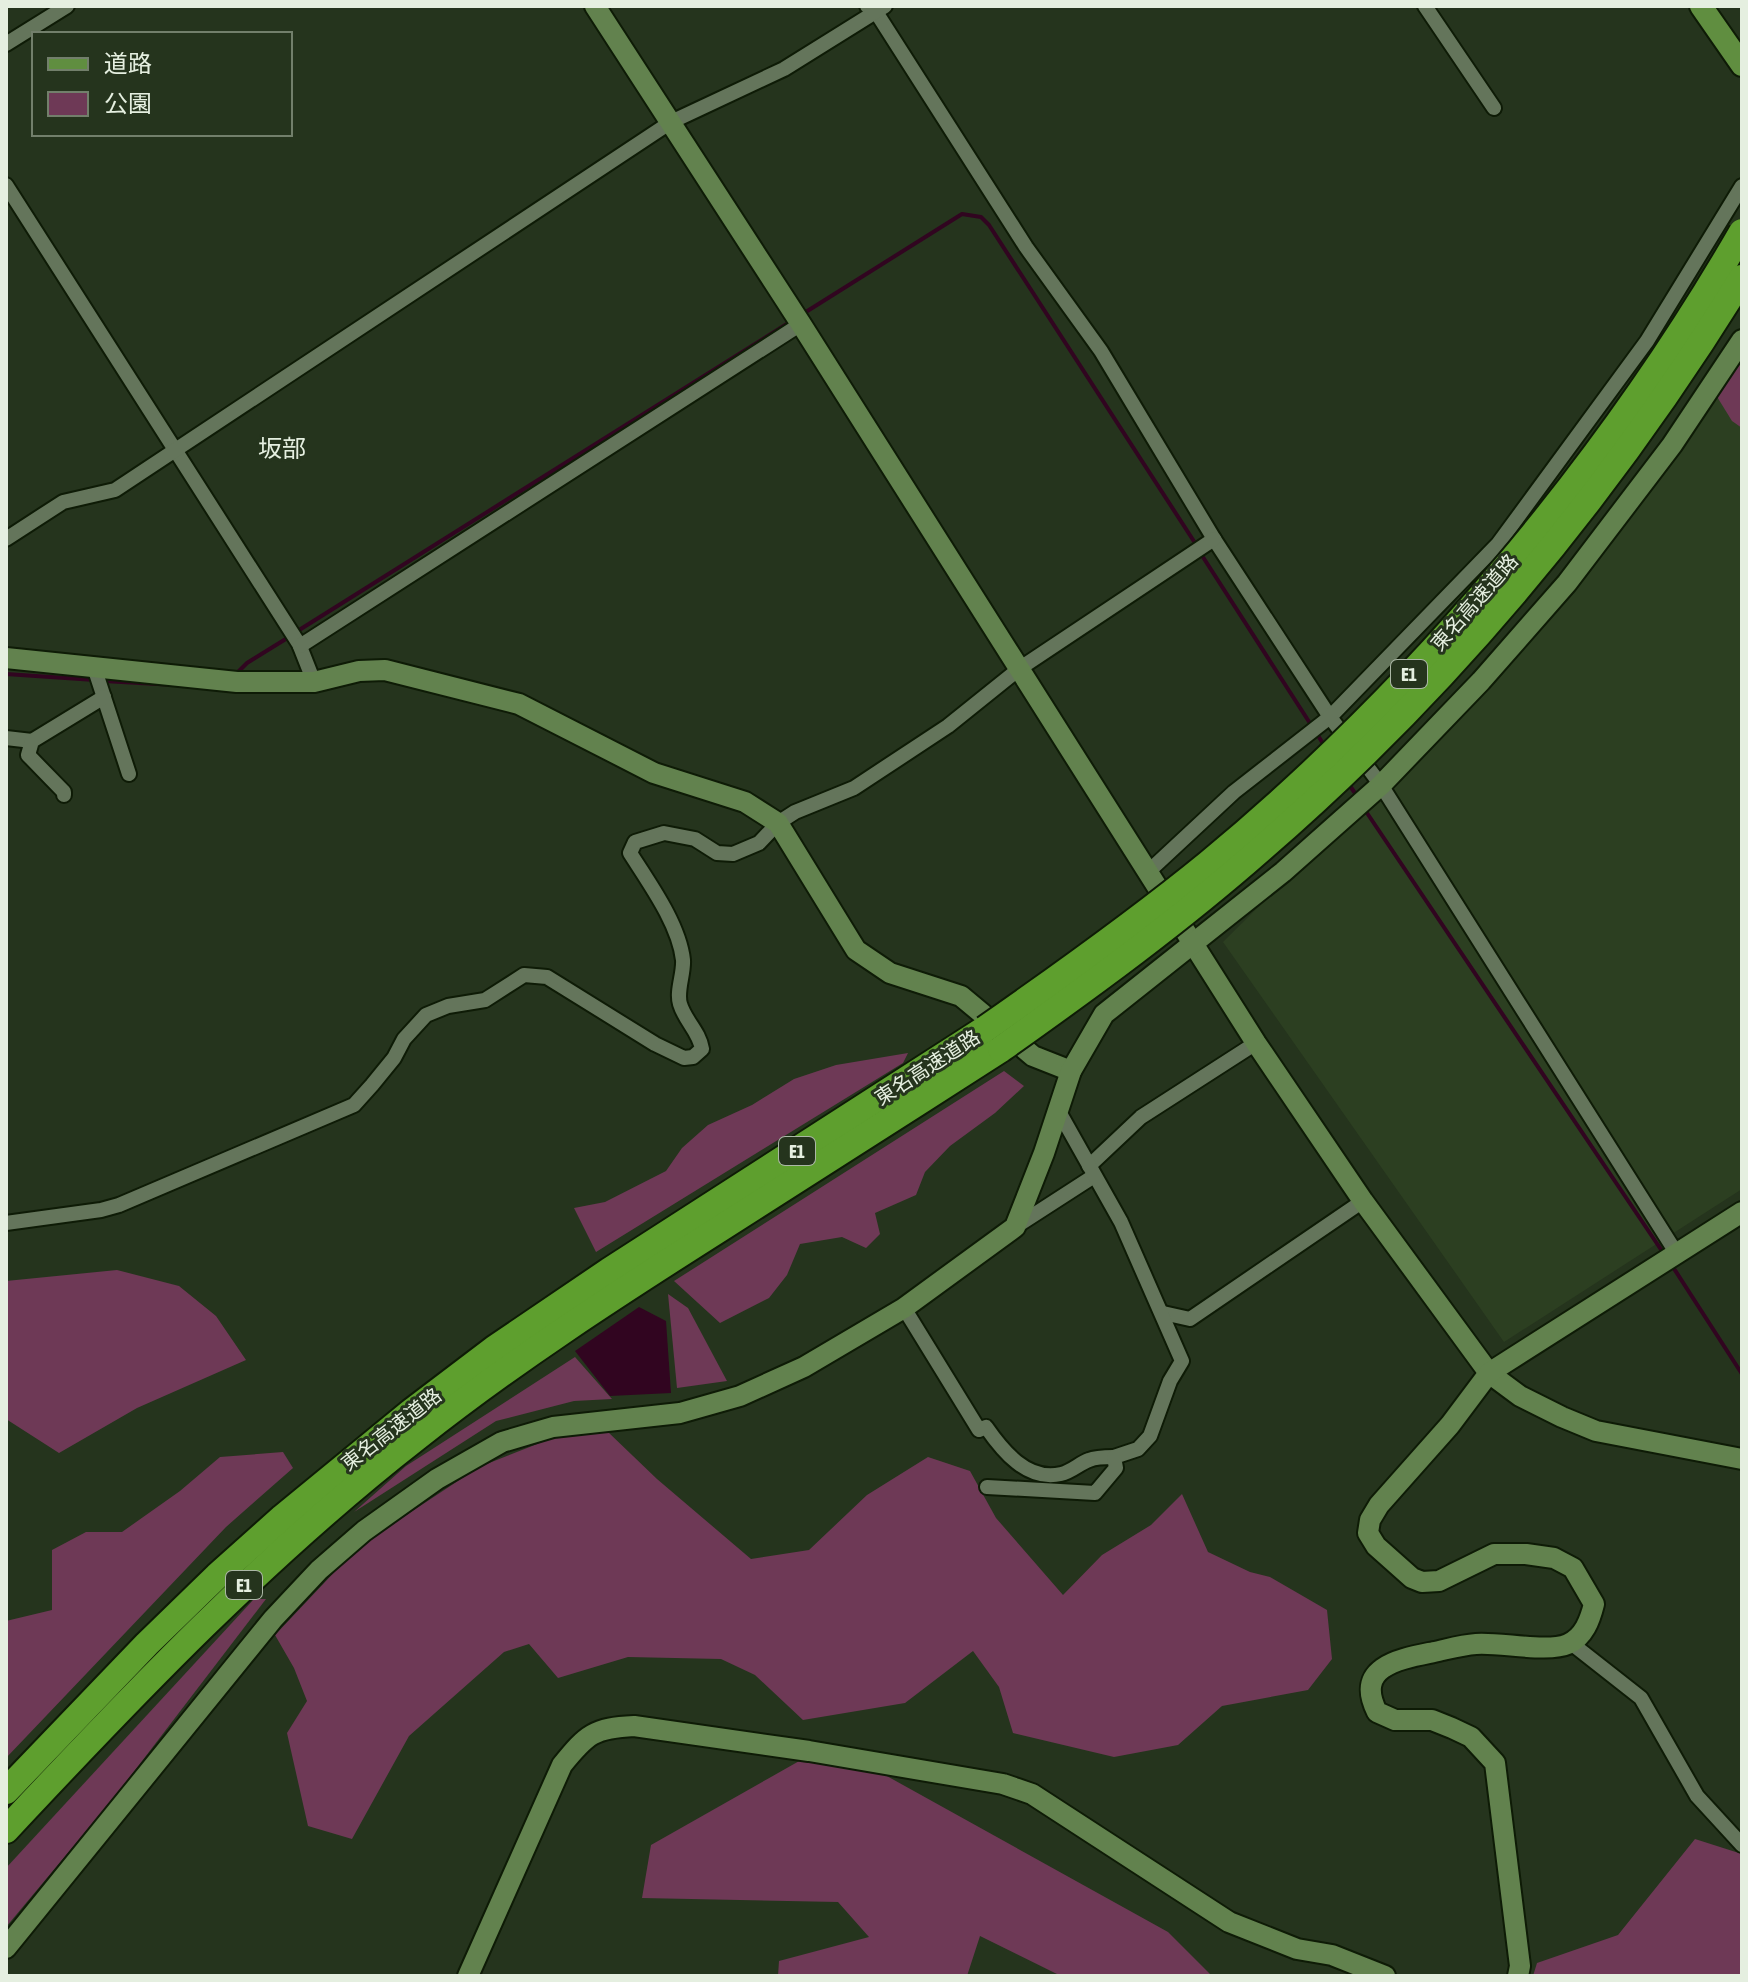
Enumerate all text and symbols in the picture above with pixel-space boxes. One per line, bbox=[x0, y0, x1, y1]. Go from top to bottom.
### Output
legend bbox=[32, 32, 292, 136]
text: 道路 bbox=[104, 50, 152, 77]
text: 公園 bbox=[104, 90, 152, 117]
district label: 坂部 bbox=[258, 435, 306, 462]
street label: 東名高速道路 bbox=[1426, 549, 1522, 655]
road number: E1 bbox=[1391, 660, 1427, 688]
street label: 東名高速道路 bbox=[870, 1025, 984, 1109]
road number: E1 bbox=[779, 1137, 815, 1165]
street label: 東名高速道路 bbox=[337, 1383, 445, 1475]
road number: E1 bbox=[226, 1571, 262, 1599]

